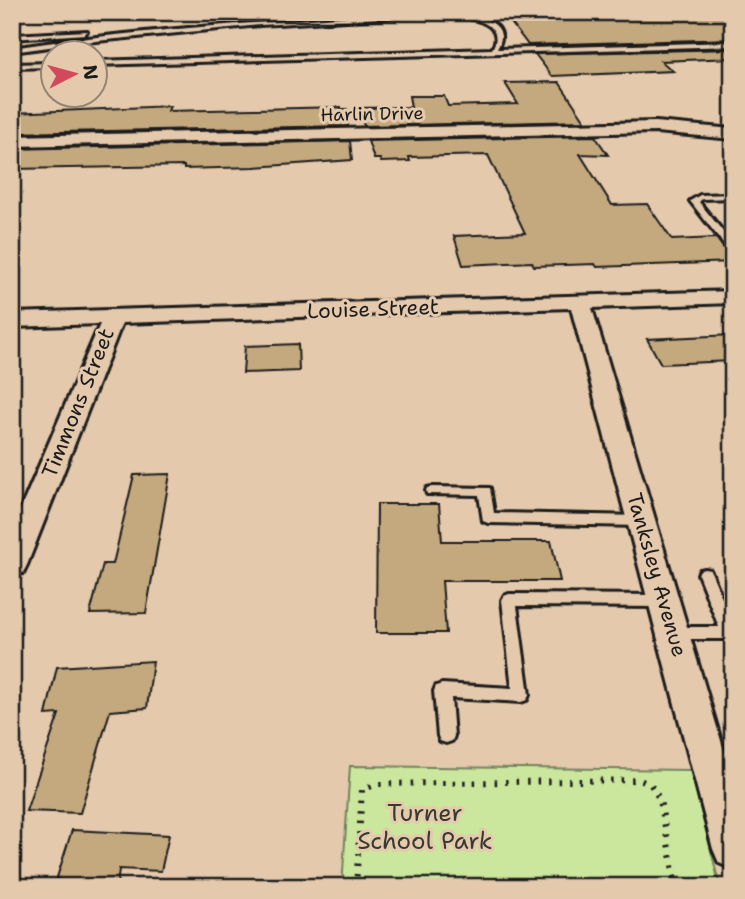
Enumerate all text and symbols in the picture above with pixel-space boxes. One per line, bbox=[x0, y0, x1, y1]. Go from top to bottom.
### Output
north arrow bbox=[38, 38, 108, 108]
text: N bbox=[77, 63, 104, 81]
street label: Harlin Drive bbox=[320, 101, 424, 127]
street label: Louise Street bbox=[306, 293, 440, 325]
street label: Timmons Street bbox=[35, 324, 121, 482]
street label: Tanksley Avenue bbox=[620, 490, 694, 660]
park label: Turner School Park bbox=[357, 797, 493, 857]

